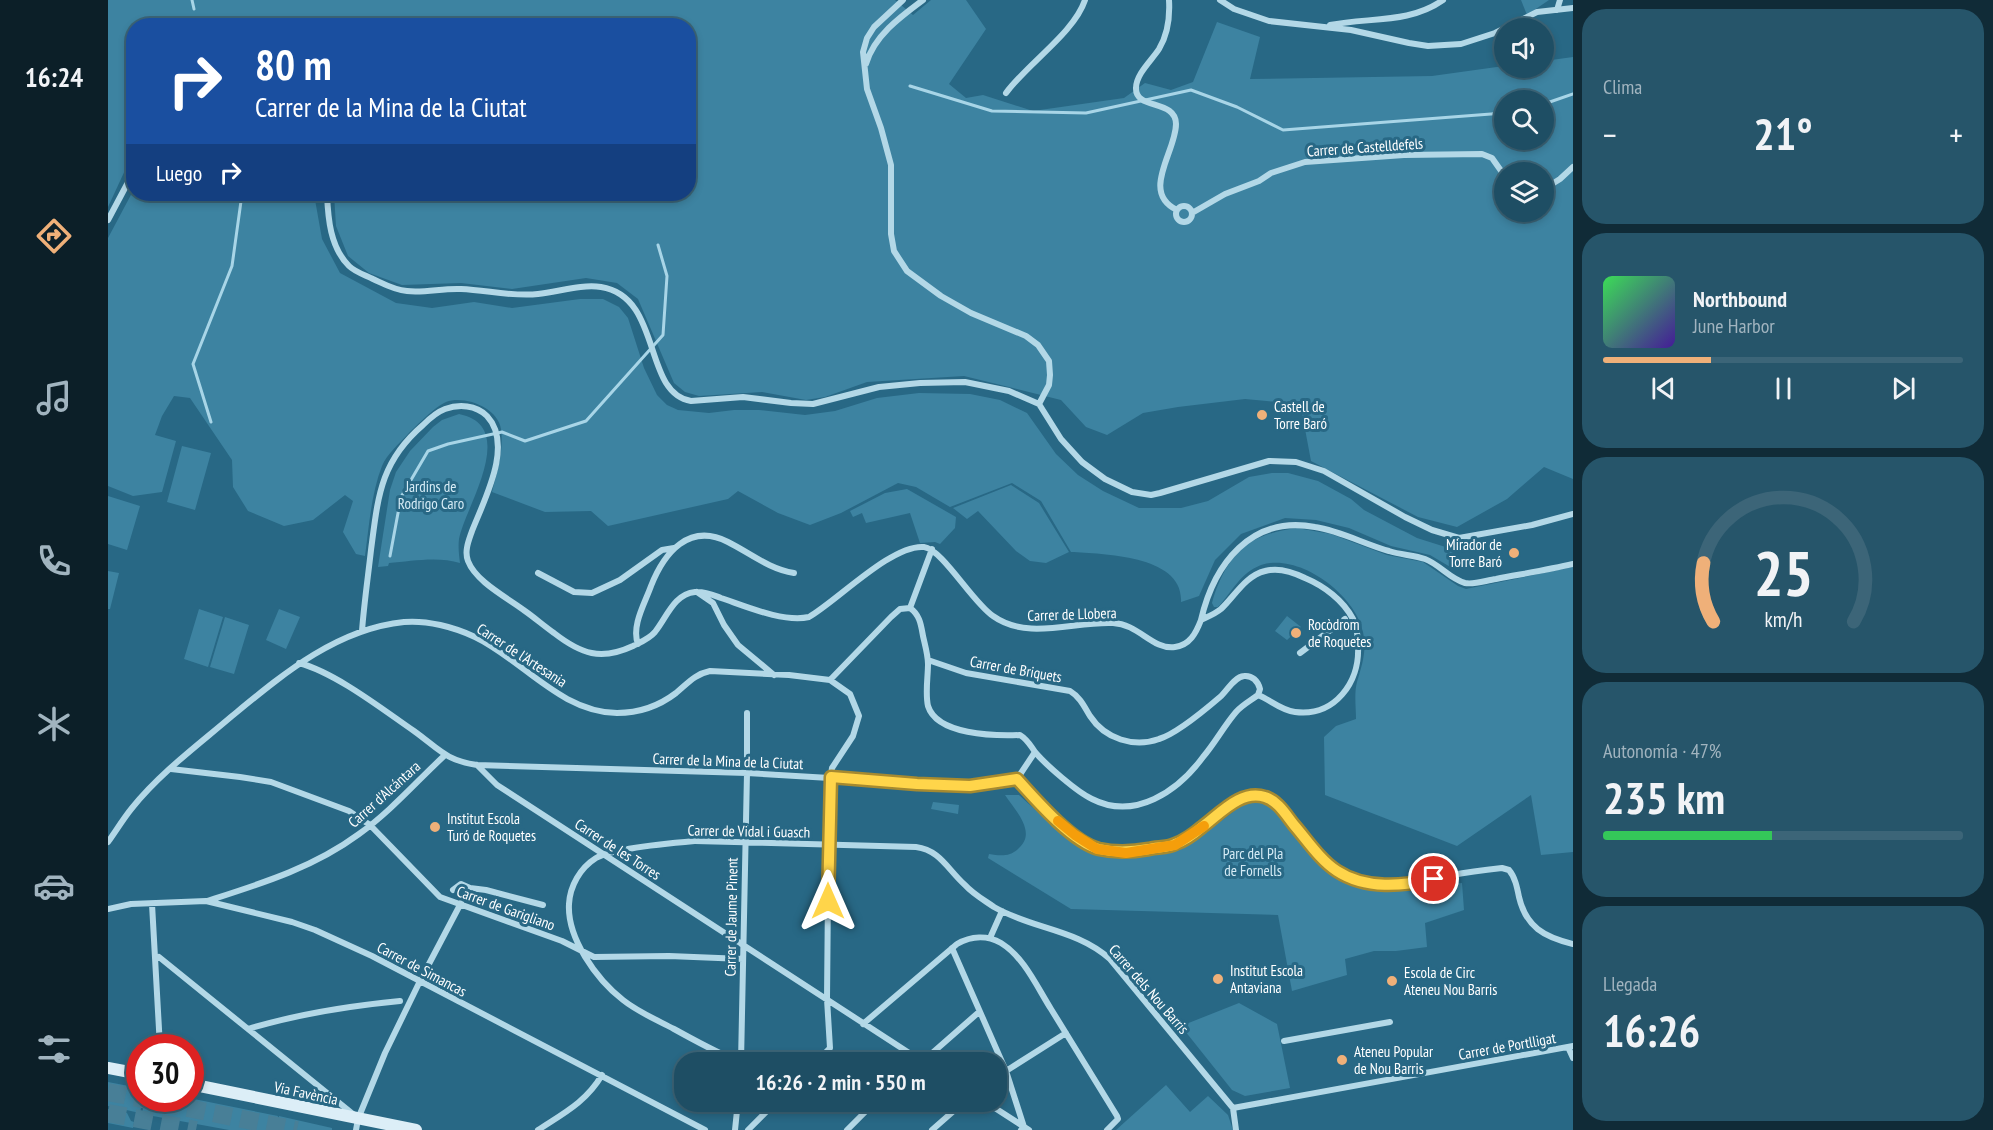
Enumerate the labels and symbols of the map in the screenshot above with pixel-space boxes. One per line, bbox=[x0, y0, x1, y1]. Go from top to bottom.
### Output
street label: Carrer de Castelldefels bbox=[1306, 133, 1424, 161]
place label: Castell de Torre Baró bbox=[1274, 397, 1327, 433]
marker: Castell de Torre Baró bbox=[1255, 408, 1269, 422]
park label: Jardins de Rodrigo Caro bbox=[398, 477, 464, 513]
place label: Mirador de Torre Baró bbox=[1446, 535, 1502, 571]
marker: Mirador de Torre Baró bbox=[1507, 546, 1521, 560]
street label: Carrer de Llobera bbox=[1027, 603, 1117, 625]
place label: Rocòdrom de Roquetes bbox=[1308, 615, 1371, 651]
street label: Carrer de l'Artesania bbox=[473, 619, 571, 691]
marker: Rocòdrom de Roquetes bbox=[1289, 626, 1303, 640]
street label: Carrer de Briquets bbox=[969, 652, 1063, 686]
street label: Carrer de la Mina de la Ciutat bbox=[652, 749, 804, 773]
street label: Carrer d'Alcántara bbox=[344, 757, 424, 831]
place label: Institut Escola Turó de Roquetes bbox=[447, 809, 536, 845]
street label: Carrer de les Torres bbox=[571, 814, 665, 884]
marker: Institut Escola Turó de Roquetes bbox=[428, 820, 442, 834]
street label: Carrer de Vidal i Guasch bbox=[688, 820, 810, 842]
park label: Parc del Pla de Fornells bbox=[1223, 844, 1283, 880]
pin bbox=[1408, 853, 1459, 904]
street label: Carrer de Jaume Pinent bbox=[720, 857, 742, 977]
position arrow bbox=[796, 869, 860, 933]
street label: Carrer de Garigliano bbox=[454, 881, 558, 935]
street label: Carrer de Simancas bbox=[374, 937, 470, 1001]
street label: Carrer dels Nou Barris bbox=[1105, 940, 1193, 1038]
place label: Institut Escola Antaviana bbox=[1230, 961, 1303, 997]
place label: Escola de Circ Ateneu Nou Barris bbox=[1404, 963, 1497, 999]
marker: Institut Escola Antaviana bbox=[1211, 972, 1225, 986]
marker: Escola de Circ Ateneu Nou Barris bbox=[1385, 974, 1399, 988]
street label: Carrer de Portlligat bbox=[1457, 1028, 1557, 1064]
speed limit sign: 30 bbox=[126, 1034, 204, 1112]
place label: Ateneu Popular de Nou Barris bbox=[1354, 1042, 1434, 1078]
marker: Ateneu Popular de Nou Barris bbox=[1335, 1053, 1349, 1067]
street label: Via Favència bbox=[271, 1077, 340, 1109]

